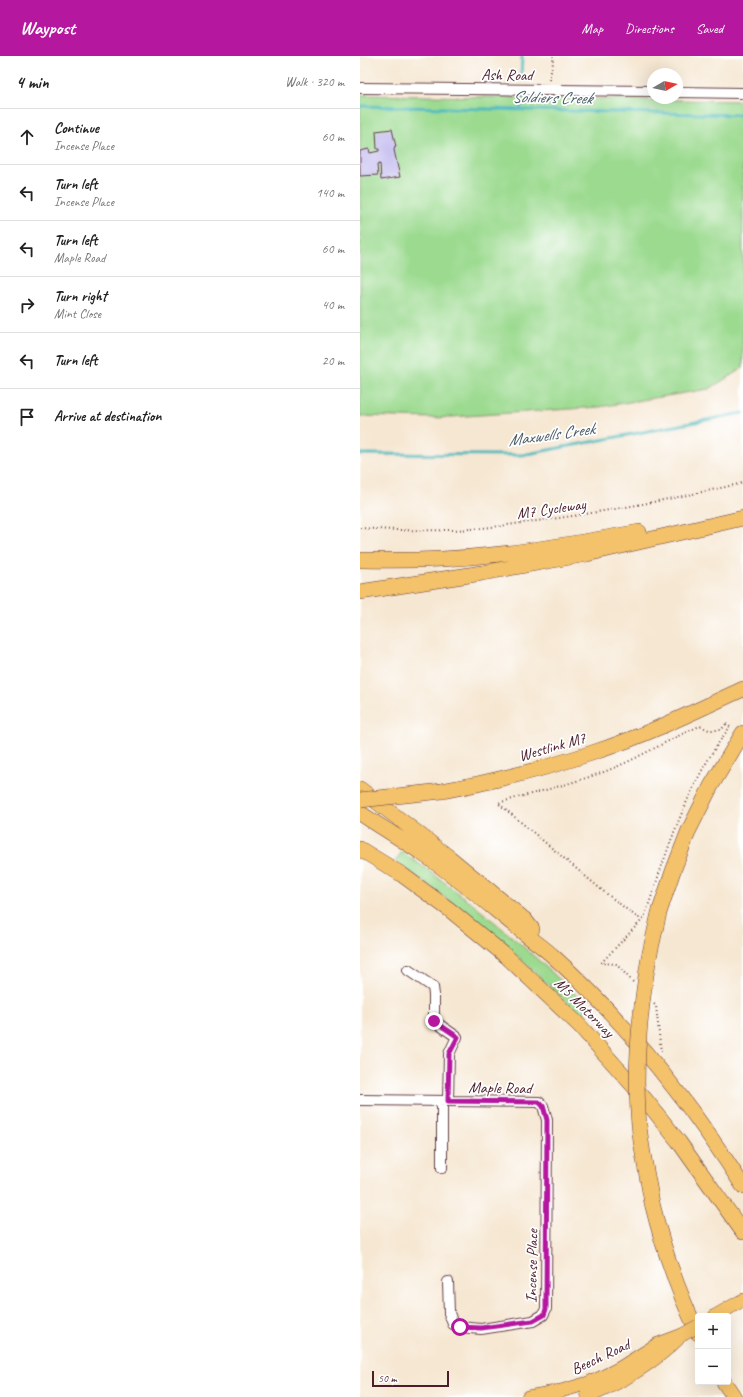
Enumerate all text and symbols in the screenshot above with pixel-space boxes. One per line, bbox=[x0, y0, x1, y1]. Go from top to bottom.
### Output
text: Waypost bbox=[20, 16, 75, 40]
text: Map bbox=[582, 20, 603, 37]
text: Directions bbox=[625, 20, 674, 37]
text: Saved bbox=[696, 20, 723, 37]
street label: Ash Road bbox=[481, 65, 535, 85]
north arrow bbox=[647, 68, 683, 104]
text: 4 min bbox=[16, 72, 49, 93]
text: Walk · 320 m bbox=[285, 74, 344, 90]
water label: Soldiers Creek bbox=[512, 86, 596, 109]
text: Continue bbox=[54, 119, 99, 138]
icon: ahead bbox=[16, 126, 38, 148]
text: 60 m bbox=[322, 129, 344, 145]
text: Incense Place bbox=[54, 138, 114, 154]
text: Turn left bbox=[54, 175, 97, 194]
icon: left bbox=[16, 182, 38, 204]
text: 140 m bbox=[316, 185, 344, 201]
text: Incense Place bbox=[54, 194, 114, 210]
text: Turn left bbox=[54, 231, 97, 250]
icon: left bbox=[16, 238, 38, 260]
text: 60 m bbox=[322, 241, 344, 257]
text: Maple Road bbox=[54, 250, 105, 266]
text: Turn right bbox=[54, 287, 107, 306]
icon: right bbox=[16, 294, 38, 316]
text: 40 m bbox=[322, 297, 344, 313]
text: Mint Close bbox=[54, 306, 101, 322]
icon: left bbox=[16, 350, 38, 372]
text: Turn left bbox=[54, 351, 97, 370]
text: 20 m bbox=[322, 353, 344, 369]
icon: arrive bbox=[16, 406, 38, 428]
text: Arrive at destination bbox=[54, 407, 161, 426]
water label: Maxwells Creek bbox=[507, 418, 598, 451]
street label: M7 Cycleway bbox=[515, 494, 588, 524]
street label: Westlink M7 bbox=[516, 728, 589, 766]
street label: M5 Motorway bbox=[550, 973, 620, 1043]
route end bbox=[425, 1012, 443, 1030]
street label: Maple Road bbox=[468, 1077, 534, 1099]
street label: Incense Place bbox=[521, 1227, 543, 1303]
map controls bbox=[695, 1313, 731, 1385]
button: + bbox=[695, 1313, 731, 1349]
route start bbox=[451, 1318, 469, 1336]
street label: Beech Road bbox=[568, 1334, 635, 1379]
button: − bbox=[695, 1349, 731, 1385]
scale bar bbox=[372, 1369, 449, 1388]
text: 50 m bbox=[378, 1371, 397, 1385]

